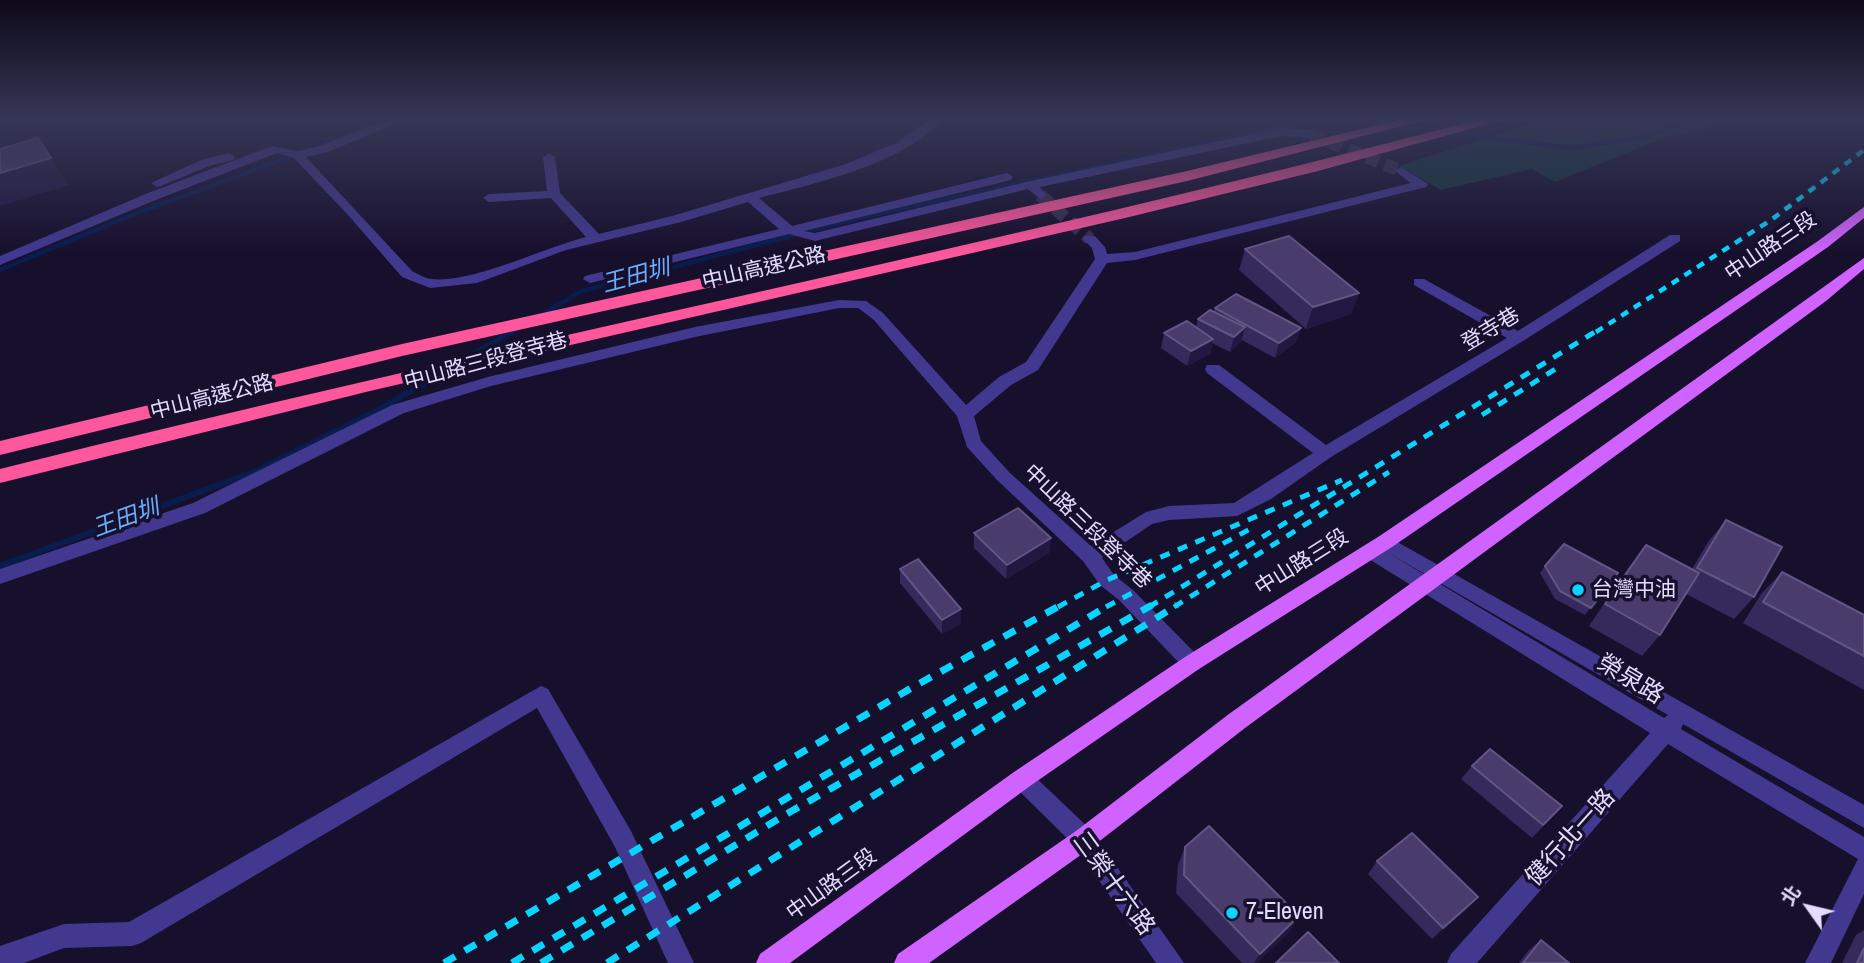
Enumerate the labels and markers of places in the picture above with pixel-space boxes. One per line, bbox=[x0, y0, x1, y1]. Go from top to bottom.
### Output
place label: 台灣中油 bbox=[1592, 577, 1676, 603]
marker: 台灣中油 bbox=[1570, 582, 1586, 598]
place label: 7-Eleven bbox=[1246, 899, 1324, 927]
marker: 7-Eleven bbox=[1224, 905, 1240, 921]

